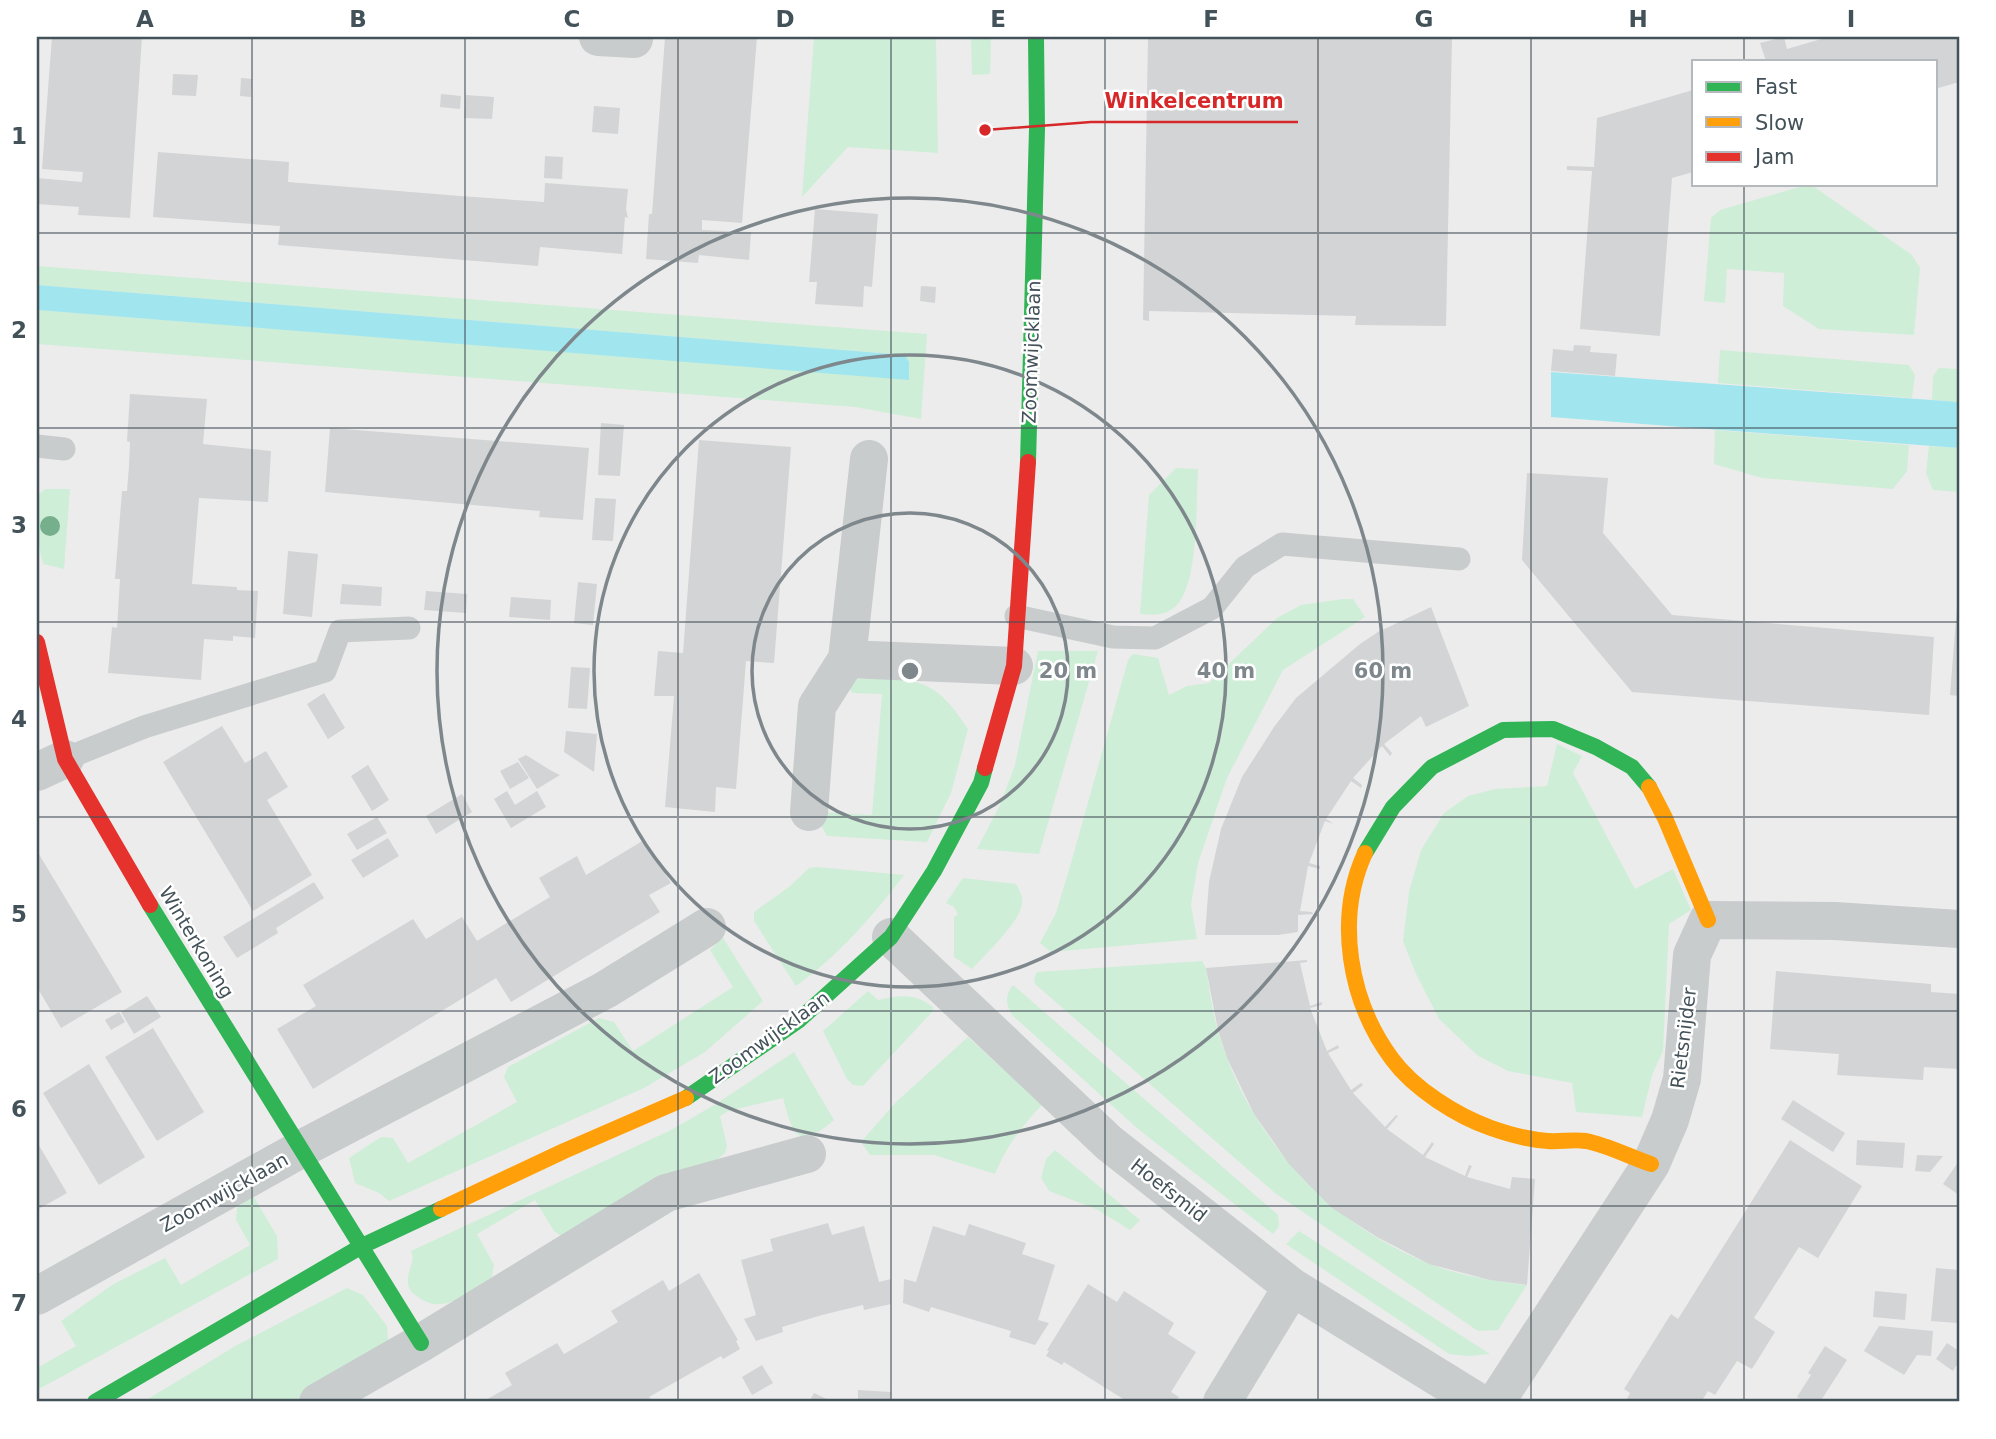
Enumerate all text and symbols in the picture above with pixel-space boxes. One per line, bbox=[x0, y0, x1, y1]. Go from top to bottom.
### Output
text: A bbox=[136, 6, 154, 32]
text: B bbox=[349, 6, 367, 32]
text: C bbox=[564, 6, 580, 32]
text: D bbox=[775, 6, 795, 32]
text: E bbox=[990, 6, 1006, 32]
text: F bbox=[1203, 6, 1219, 32]
text: G bbox=[1415, 6, 1433, 32]
text: H bbox=[1628, 6, 1648, 32]
text: I bbox=[1847, 6, 1855, 32]
legend bbox=[1692, 60, 1937, 186]
text: Fast bbox=[1755, 75, 1797, 99]
callout: Winkelcentrum bbox=[1091, 80, 1298, 122]
text: Winkelcentrum bbox=[1104, 89, 1284, 113]
text: Slow bbox=[1755, 111, 1804, 135]
text: 1 bbox=[11, 123, 27, 149]
text: Jam bbox=[1753, 145, 1795, 169]
street label: Zoomwijcklaan bbox=[1018, 280, 1044, 424]
text: 2 bbox=[11, 317, 27, 343]
text: 3 bbox=[11, 512, 27, 538]
centre of rings bbox=[898, 659, 922, 683]
text: 20 m bbox=[1039, 659, 1097, 683]
text: 40 m bbox=[1197, 659, 1255, 683]
text: 60 m bbox=[1354, 659, 1412, 683]
text: 4 bbox=[11, 706, 27, 732]
street label: Winterkoning bbox=[155, 882, 239, 1002]
text: 5 bbox=[11, 901, 27, 927]
street label: Zoomwijcklaan bbox=[705, 986, 833, 1088]
street label: Rietsnijder bbox=[1666, 986, 1700, 1090]
text: 6 bbox=[11, 1096, 27, 1122]
street label: Zoomwijcklaan bbox=[156, 1148, 292, 1236]
street label: Hoefsmid bbox=[1127, 1154, 1211, 1226]
text: 7 bbox=[11, 1290, 27, 1316]

